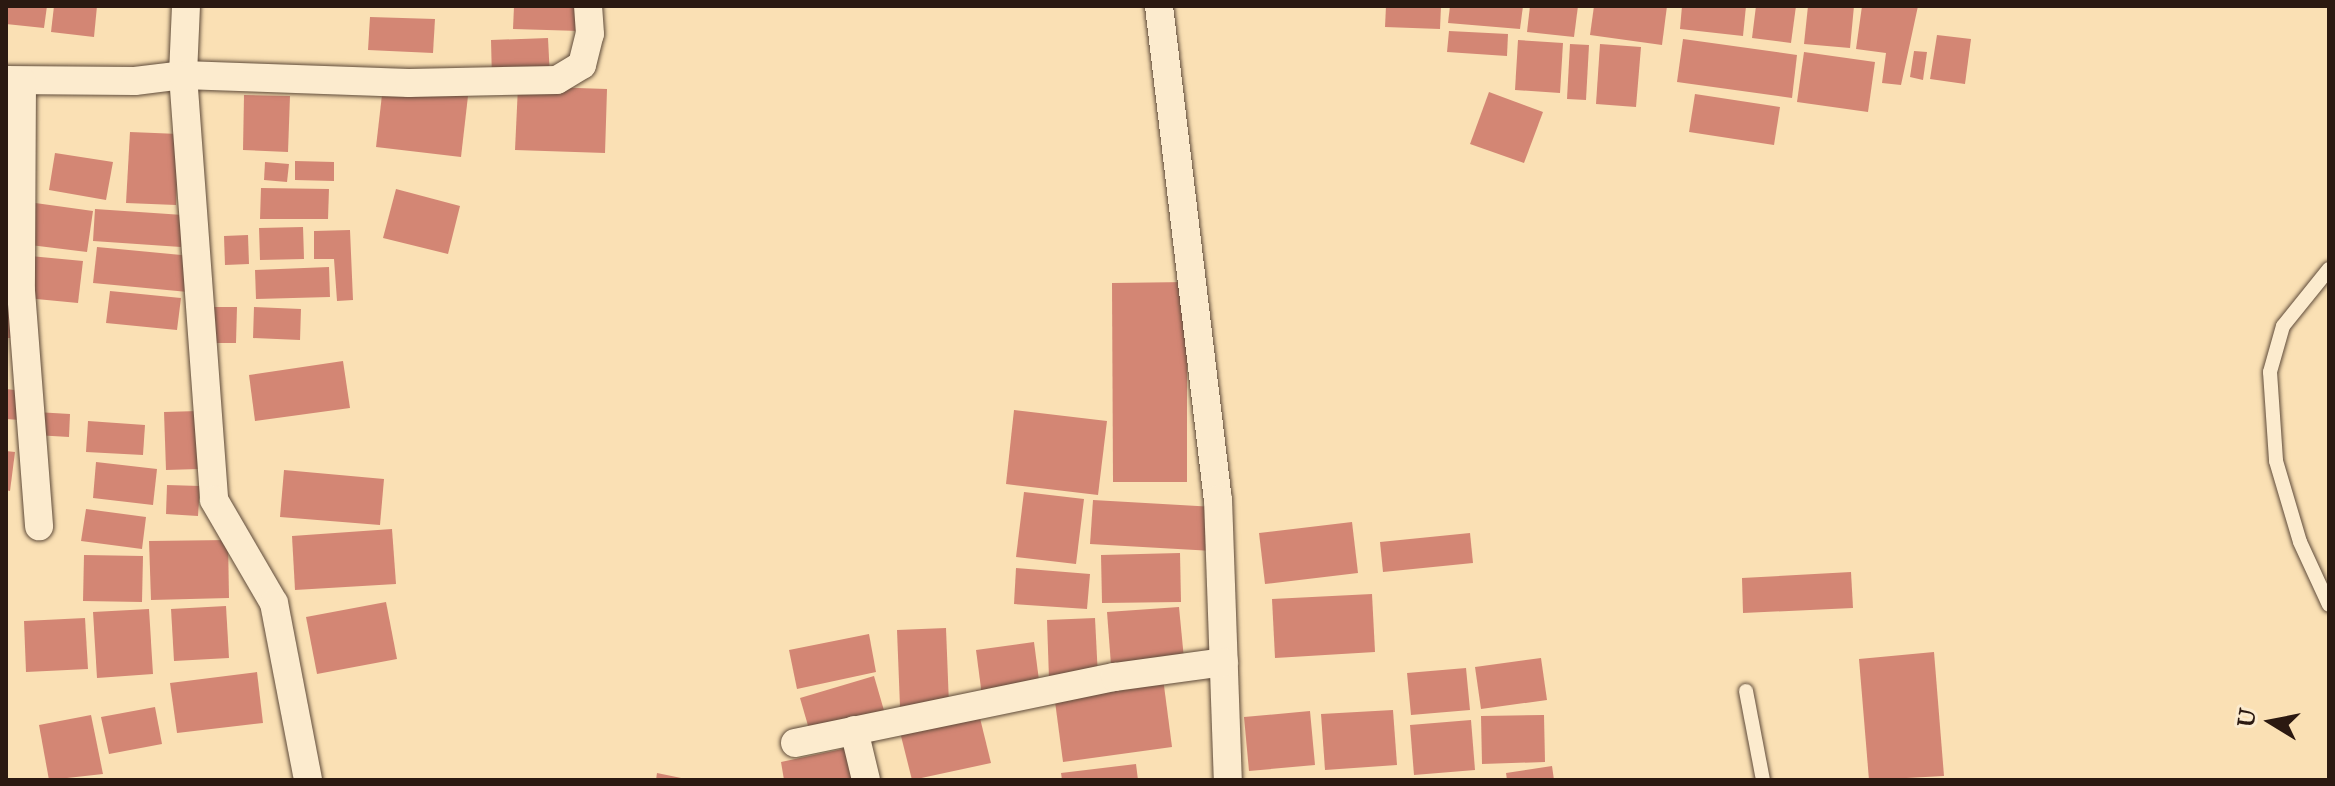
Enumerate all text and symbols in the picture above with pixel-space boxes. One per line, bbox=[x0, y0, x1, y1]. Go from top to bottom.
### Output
north arrow bbox=[2231, 682, 2311, 762]
text: U bbox=[2232, 706, 2263, 729]

